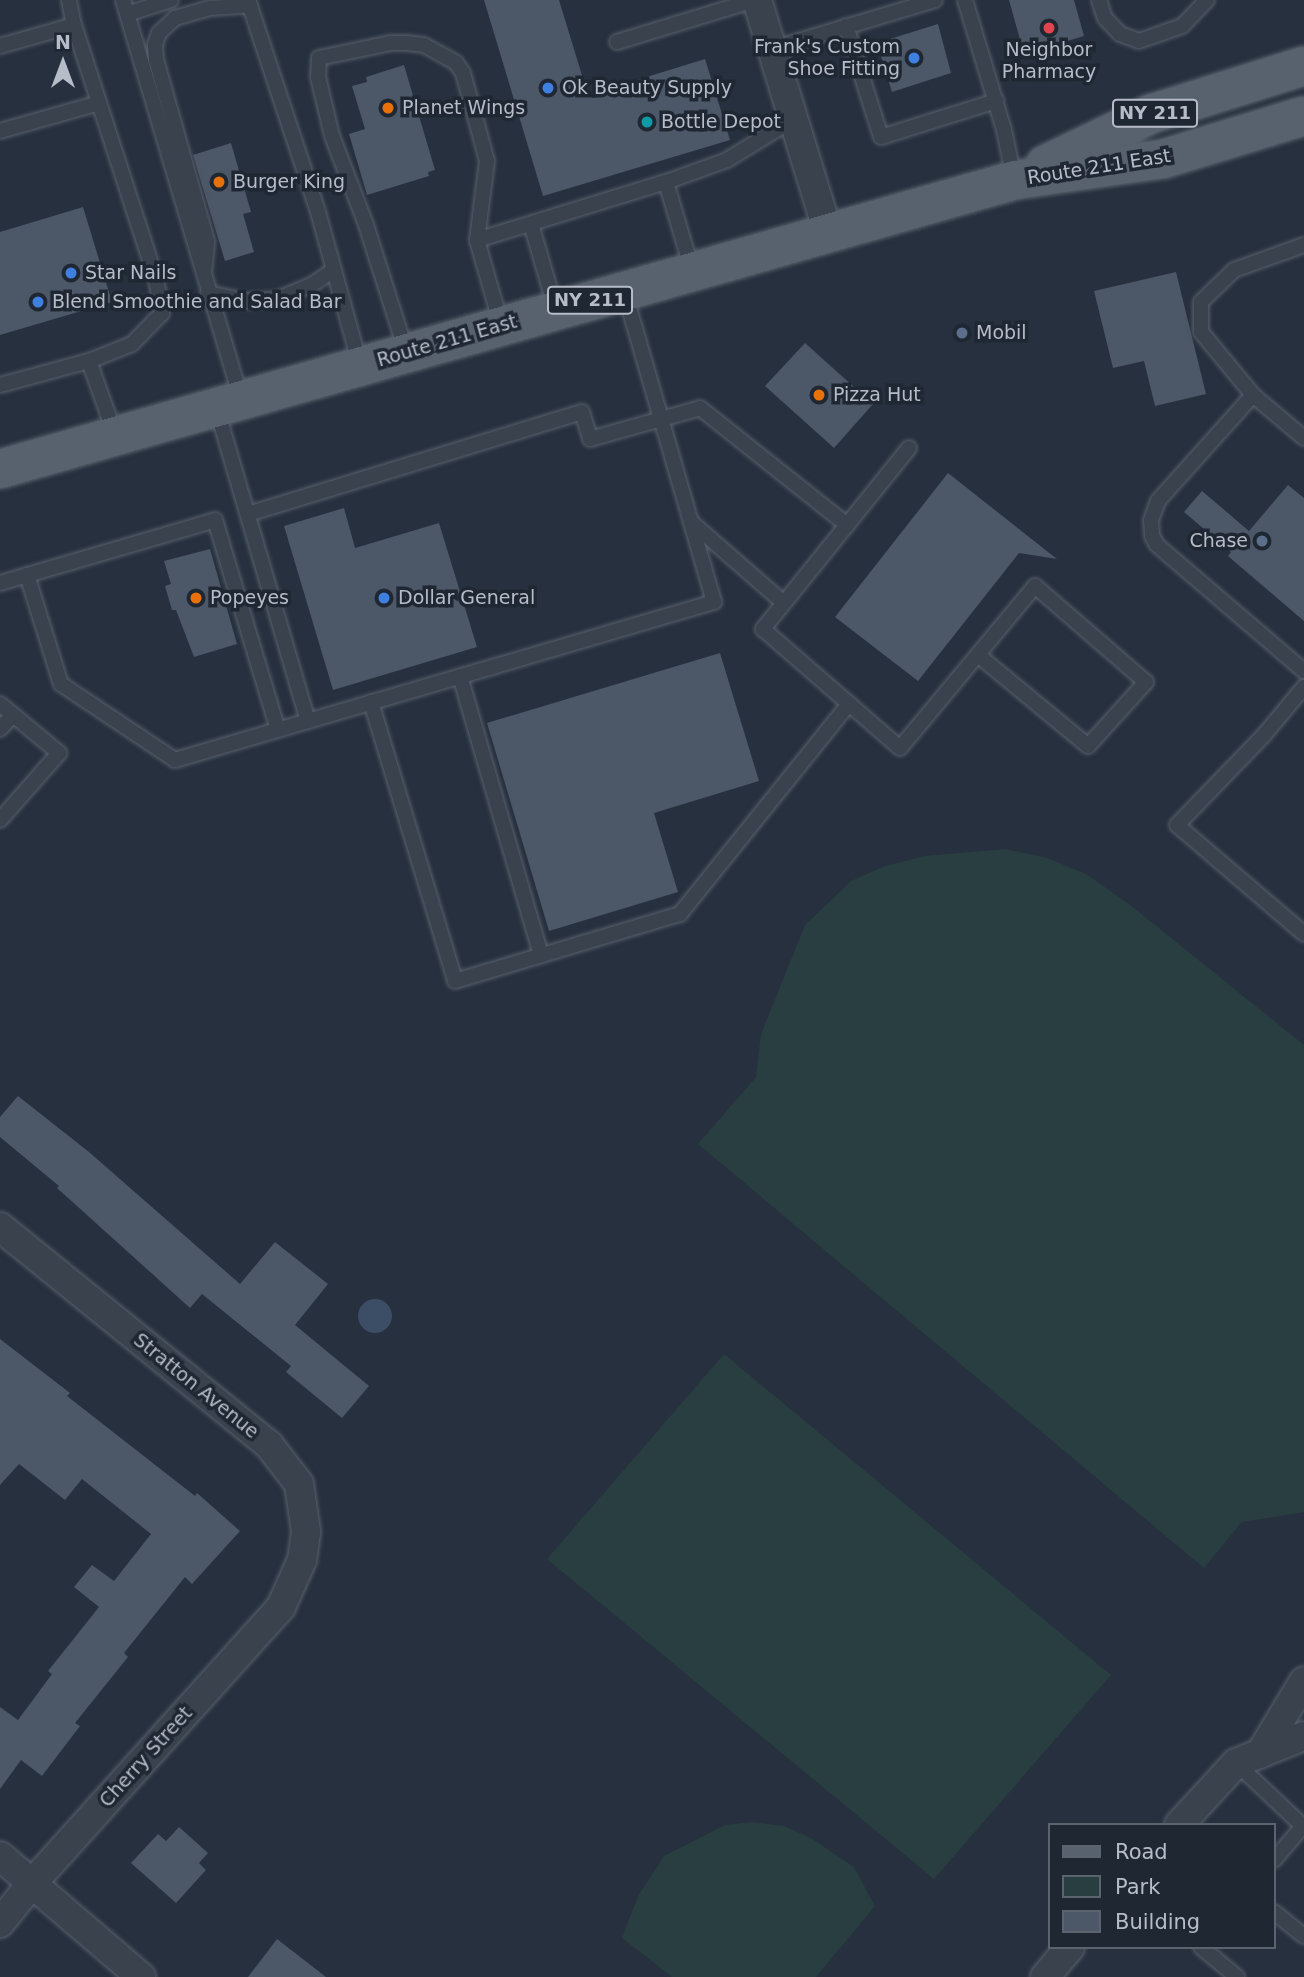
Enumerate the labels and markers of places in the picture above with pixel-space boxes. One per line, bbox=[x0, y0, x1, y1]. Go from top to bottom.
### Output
marker: Neighbor Pharmacy bbox=[1041, 20, 1057, 36]
place label: Frank's Custom Shoe Fitting bbox=[754, 36, 900, 80]
place label: Neighbor Pharmacy bbox=[1002, 39, 1096, 83]
marker: Frank's Custom Shoe Fitting bbox=[906, 50, 922, 66]
place label: Ok Beauty Supply bbox=[562, 77, 732, 99]
marker: Ok Beauty Supply bbox=[540, 80, 556, 96]
place label: Planet Wings bbox=[402, 97, 525, 119]
marker: Planet Wings bbox=[380, 100, 396, 116]
place label: Bottle Depot bbox=[661, 111, 781, 133]
marker: Bottle Depot bbox=[639, 114, 655, 130]
place label: Burger King bbox=[233, 171, 345, 193]
marker: Burger King bbox=[211, 174, 227, 190]
place label: Star Nails bbox=[85, 262, 176, 284]
marker: Star Nails bbox=[63, 265, 79, 281]
place label: Blend Smoothie and Salad Bar bbox=[52, 291, 341, 313]
marker: Blend Smoothie and Salad Bar bbox=[30, 294, 46, 310]
place label: Mobil bbox=[976, 322, 1027, 344]
marker: Mobil bbox=[954, 325, 970, 341]
place label: Pizza Hut bbox=[833, 384, 921, 406]
marker: Pizza Hut bbox=[811, 387, 827, 403]
place label: Chase bbox=[1189, 530, 1248, 552]
marker: Chase bbox=[1254, 533, 1270, 549]
place label: Popeyes bbox=[210, 587, 289, 609]
place label: Dollar General bbox=[398, 587, 535, 609]
marker: Popeyes bbox=[188, 590, 204, 606]
marker: Dollar General bbox=[376, 590, 392, 606]

